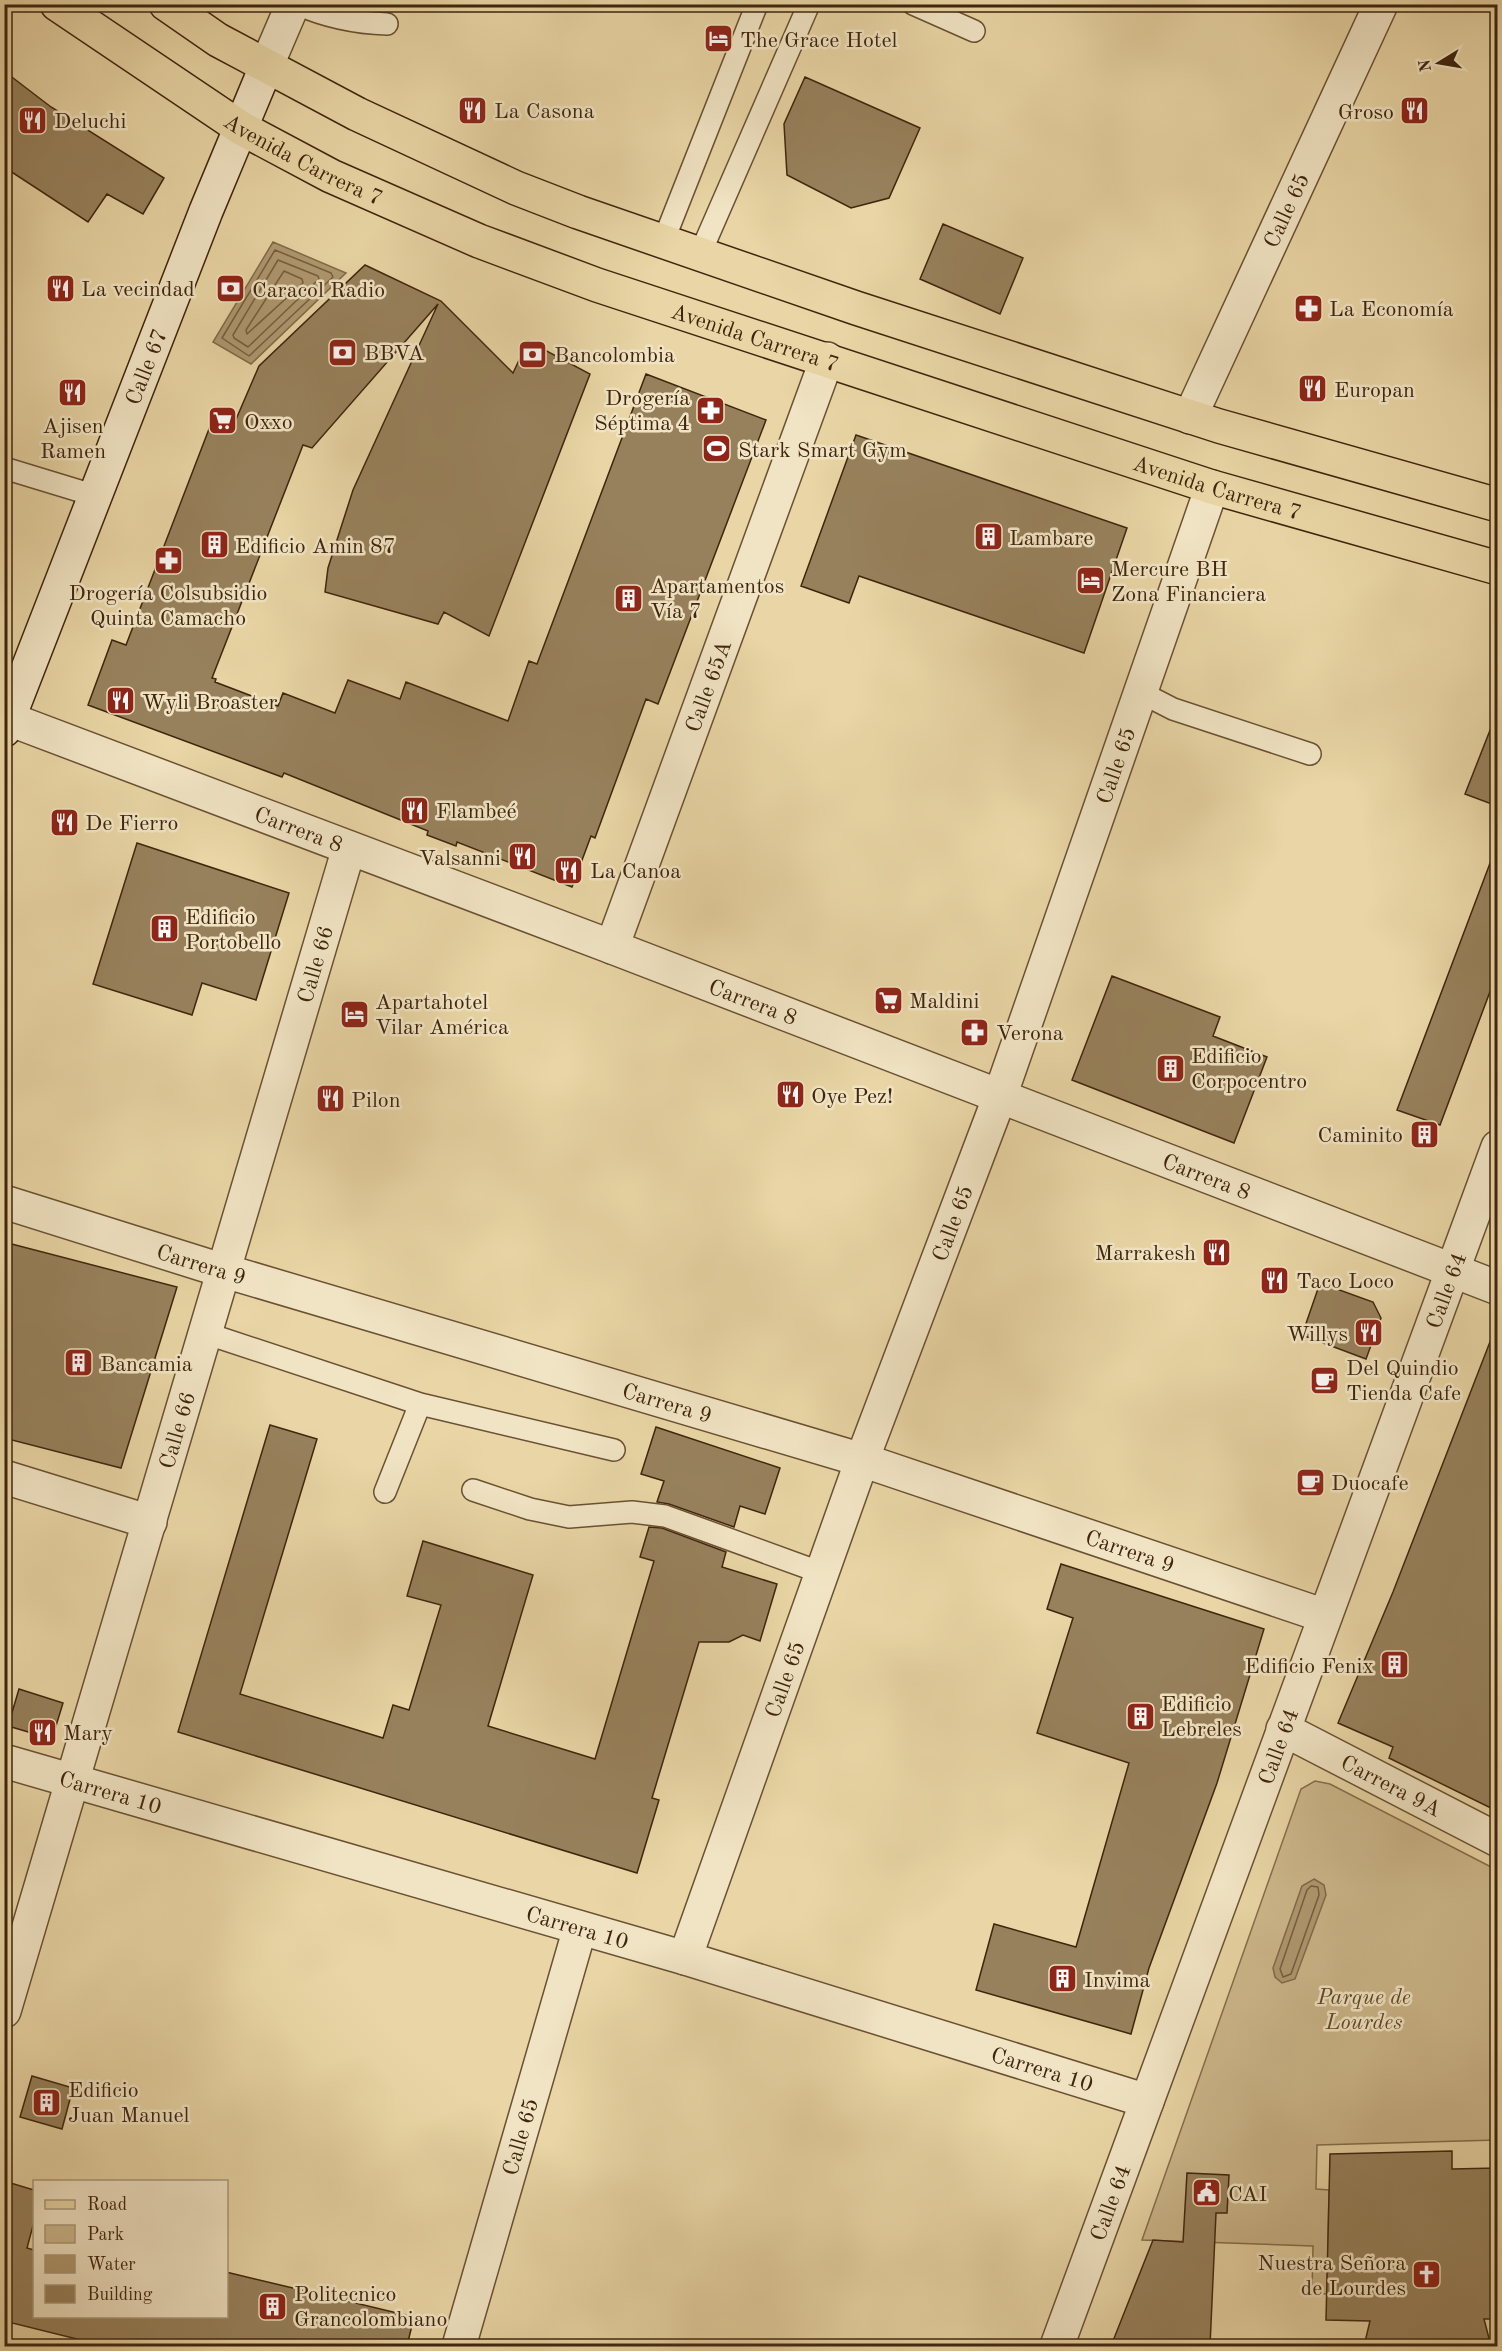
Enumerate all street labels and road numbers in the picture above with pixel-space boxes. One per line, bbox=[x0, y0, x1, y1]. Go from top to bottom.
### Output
street label: Avenida Carrera 7 bbox=[219, 111, 386, 210]
street label: Calle 65 bbox=[1261, 170, 1314, 252]
street label: Avenida Carrera 7 bbox=[668, 301, 841, 377]
street label: Calle 67 bbox=[123, 326, 172, 408]
street label: Avenida Carrera 7 bbox=[1130, 453, 1304, 525]
street label: Calle 65A bbox=[683, 637, 736, 736]
street label: Calle 65 bbox=[1094, 725, 1140, 807]
street label: Carrera 8 bbox=[251, 804, 345, 857]
street label: Calle 66 bbox=[295, 923, 338, 1006]
street label: Carrera 8 bbox=[705, 976, 800, 1030]
street label: Carrera 8 bbox=[1159, 1151, 1253, 1205]
street label: Calle 65 bbox=[929, 1183, 978, 1265]
street label: Carrera 9 bbox=[153, 1242, 248, 1290]
street label: Calle 64 bbox=[1423, 1250, 1471, 1332]
street label: Carrera 9 bbox=[619, 1380, 714, 1428]
street label: Calle 66 bbox=[156, 1389, 200, 1472]
street label: Carrera 9 bbox=[1082, 1527, 1177, 1577]
street label: Calle 65 bbox=[762, 1639, 810, 1721]
street label: Calle 64 bbox=[1255, 1706, 1303, 1788]
street label: Carrera 9A bbox=[1337, 1752, 1444, 1822]
street label: Carrera 10 bbox=[56, 1769, 164, 1819]
street label: Carrera 10 bbox=[523, 1904, 631, 1954]
street label: Carrera 10 bbox=[988, 2044, 1095, 2097]
street label: Calle 65 bbox=[500, 2096, 543, 2178]
street label: Calle 64 bbox=[1088, 2162, 1136, 2244]

